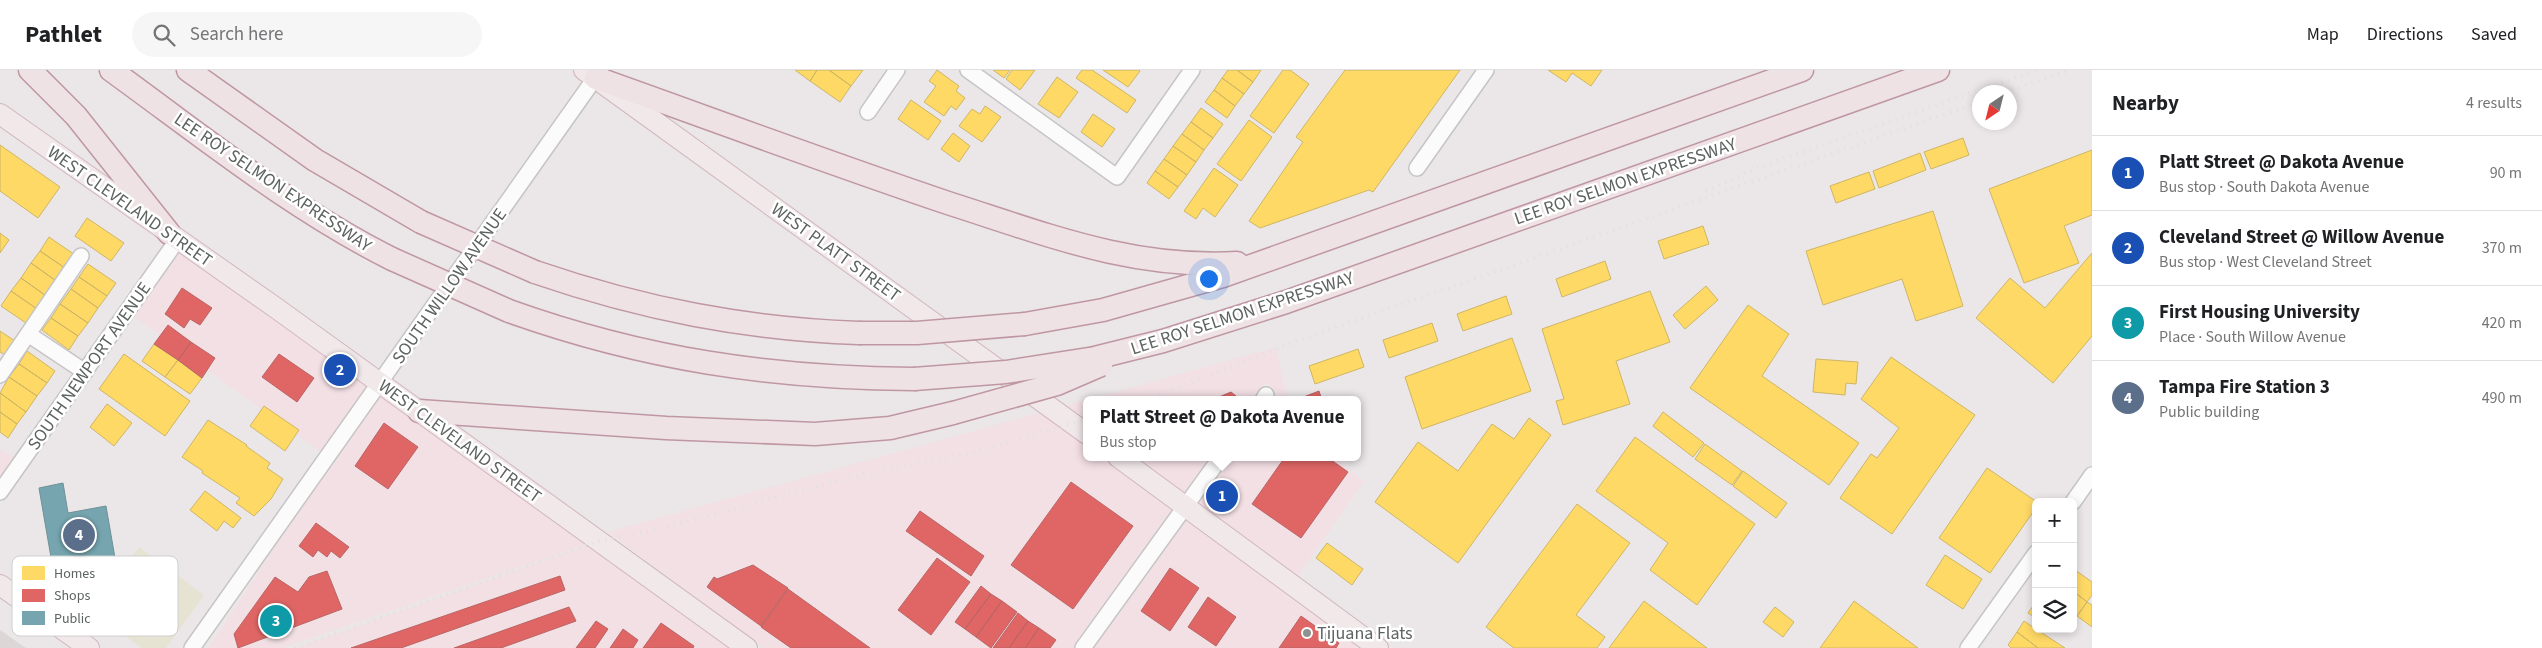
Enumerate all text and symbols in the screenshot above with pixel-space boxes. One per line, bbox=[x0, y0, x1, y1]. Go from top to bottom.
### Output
search box bbox=[132, 12, 482, 57]
text: Pathlet bbox=[25, 17, 102, 52]
icon: search bbox=[150, 21, 178, 49]
text: Search here bbox=[190, 21, 284, 48]
text: Map bbox=[2307, 22, 2339, 47]
text: Directions bbox=[2367, 22, 2443, 47]
text: Saved bbox=[2471, 22, 2517, 47]
north arrow bbox=[1972, 85, 2017, 130]
text: Nearby bbox=[2112, 88, 2179, 118]
text: 4 results bbox=[2466, 92, 2522, 114]
street label: LEE ROY SELMON EXPRESSWAY bbox=[169, 107, 377, 258]
street label: LEE ROY SELMON EXPRESSWAY bbox=[1511, 132, 1740, 231]
street label: WEST CLEVELAND STREET bbox=[42, 140, 217, 273]
text: Platt Street @ Dakota Avenue bbox=[2159, 149, 2404, 176]
text: 1 bbox=[2124, 162, 2132, 184]
text: 90 m bbox=[2490, 162, 2522, 184]
text: Bus stop · South Dakota Avenue bbox=[2159, 176, 2369, 198]
street label: WEST PLATT STREET bbox=[766, 197, 906, 308]
street label: SOUTH WILLOW AVENUE bbox=[386, 203, 513, 369]
text: Cleveland Street @ Willow Avenue bbox=[2159, 224, 2444, 251]
text: 2 bbox=[2124, 237, 2132, 259]
text: 370 m bbox=[2482, 237, 2522, 259]
text: Bus stop · West Cleveland Street bbox=[2159, 251, 2372, 273]
street label: LEE ROY SELMON EXPRESSWAY bbox=[1127, 265, 1357, 361]
your location bbox=[1196, 266, 1222, 292]
street label: SOUTH NEWPORT AVENUE bbox=[22, 277, 157, 455]
text: First Housing University bbox=[2159, 299, 2360, 326]
text: 3 bbox=[2124, 312, 2132, 334]
text: 420 m bbox=[2482, 312, 2522, 334]
text: Place · South Willow Avenue bbox=[2159, 326, 2346, 348]
pin: 2 bbox=[324, 351, 356, 389]
street label: WEST CLEVELAND STREET bbox=[373, 374, 547, 509]
text: Tampa Fire Station 3 bbox=[2159, 374, 2330, 401]
text: 4 bbox=[2124, 387, 2132, 409]
text: 490 m bbox=[2482, 387, 2522, 409]
popup bbox=[1083, 396, 1361, 461]
text: Public building bbox=[2159, 401, 2259, 423]
text: Platt Street @ Dakota Avenue bbox=[1100, 404, 1344, 431]
text: Bus stop bbox=[1100, 431, 1157, 453]
pin: 1 bbox=[1206, 477, 1238, 515]
map controls bbox=[2032, 498, 2077, 633]
button: + bbox=[2032, 498, 2077, 543]
pin: 4 bbox=[63, 516, 95, 554]
button: − bbox=[2032, 543, 2077, 588]
legend bbox=[12, 556, 178, 636]
text: Homes bbox=[54, 564, 95, 584]
text: Shops bbox=[54, 586, 90, 606]
button: layers bbox=[2032, 588, 2077, 633]
pin: 3 bbox=[260, 602, 292, 640]
text: Public bbox=[54, 609, 91, 629]
place label: Tijuana Flats bbox=[1317, 621, 1413, 646]
marker: Tijuana Flats bbox=[1301, 627, 1313, 639]

